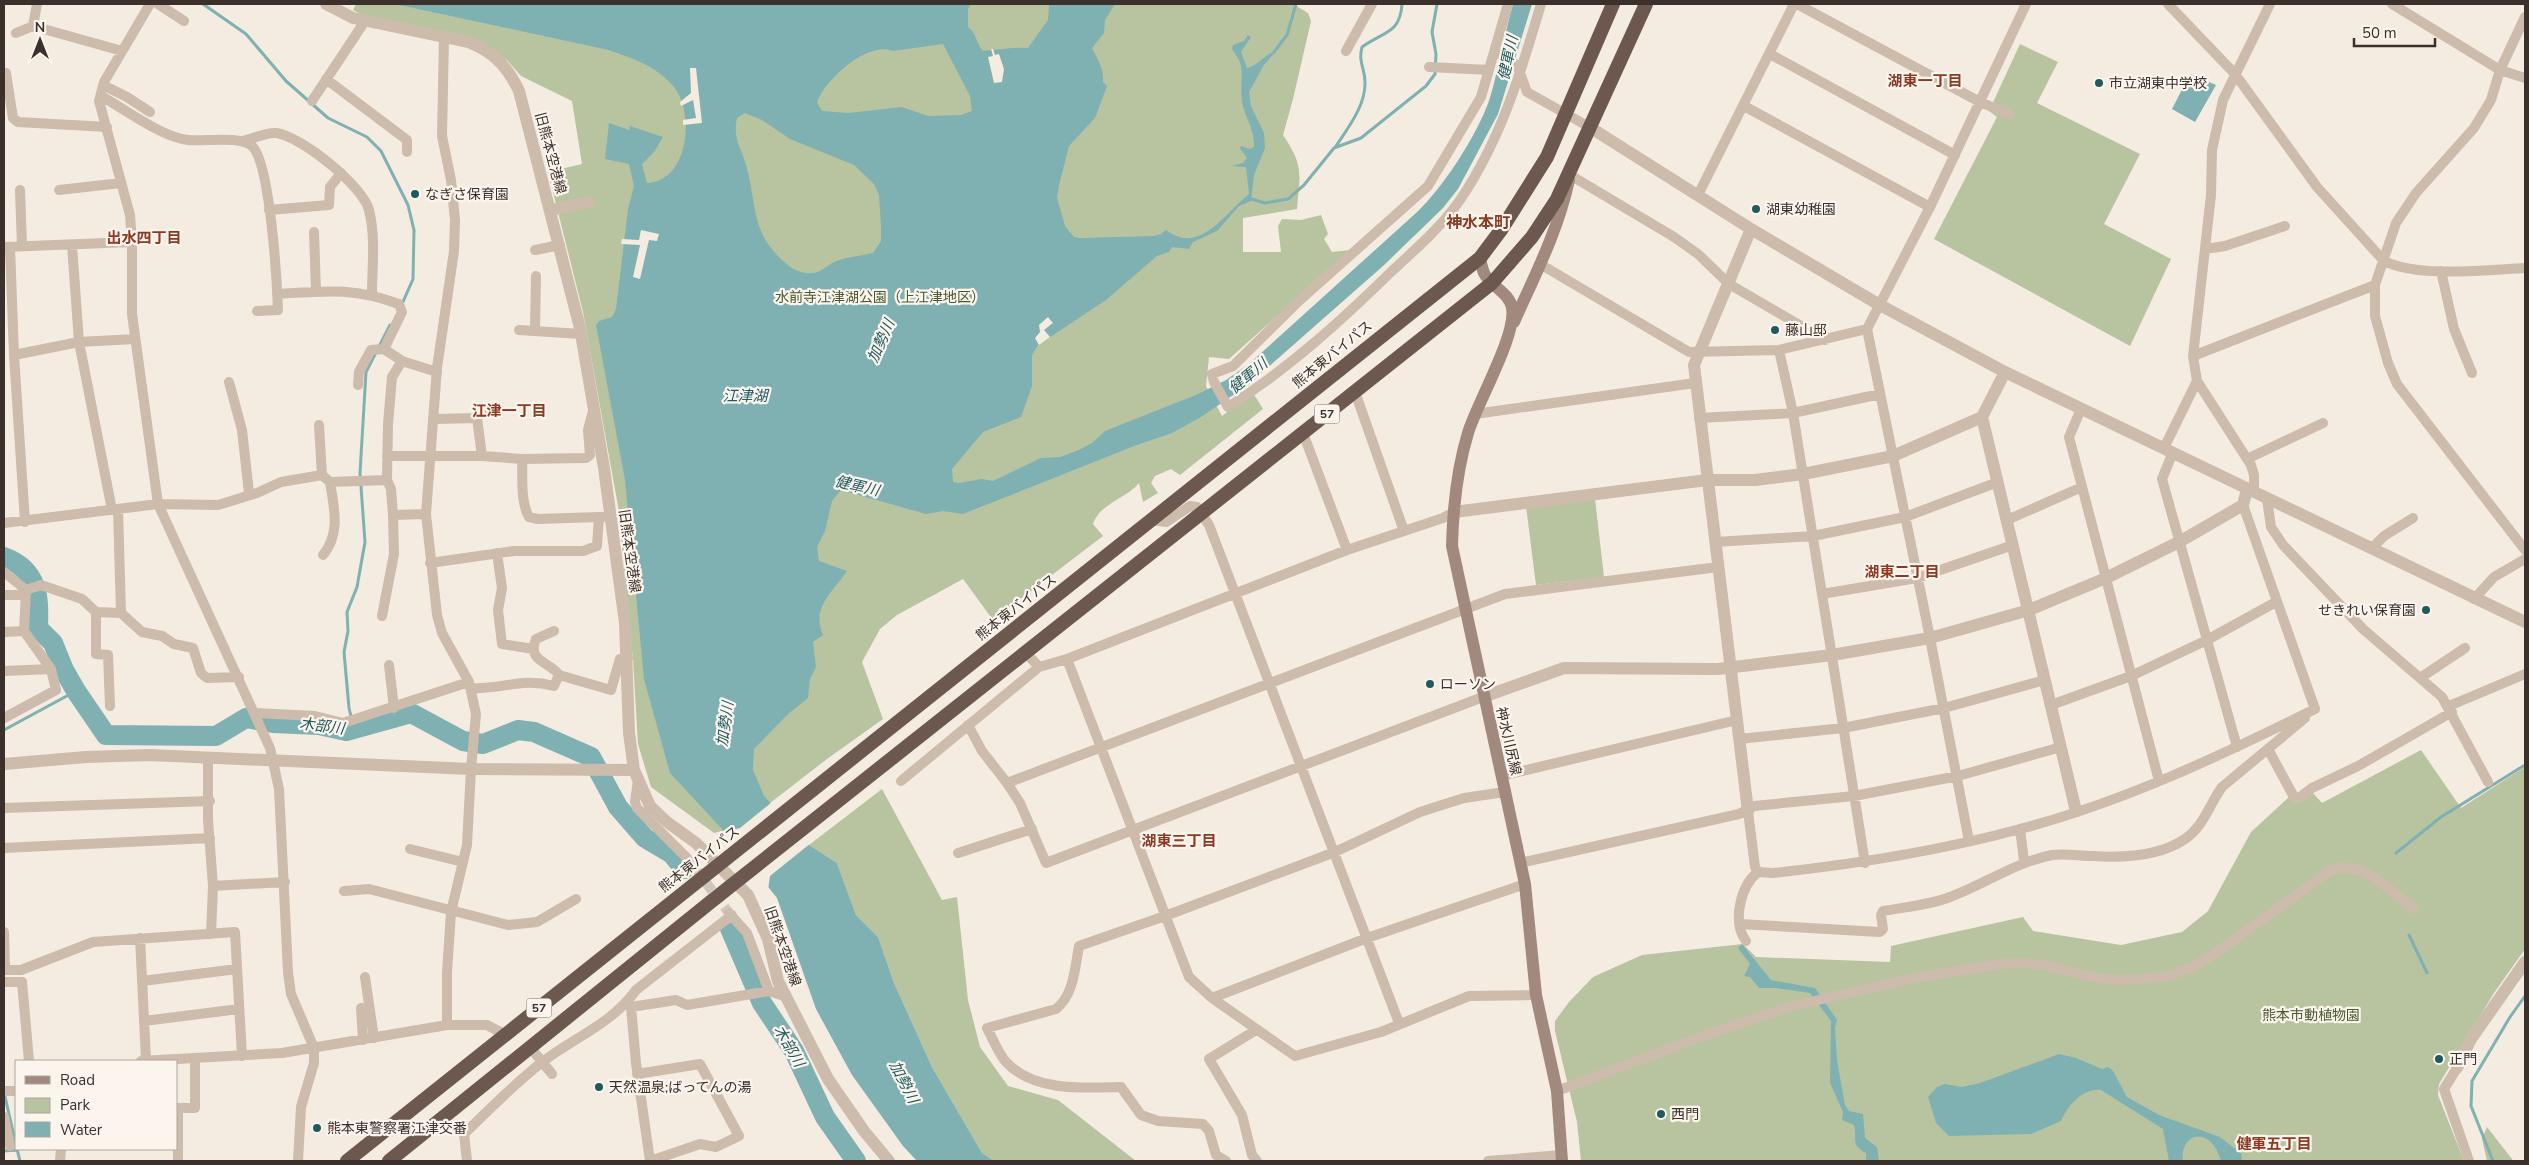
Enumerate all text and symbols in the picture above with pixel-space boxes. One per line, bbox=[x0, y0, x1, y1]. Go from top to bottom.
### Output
north arrow bbox=[15, 15, 65, 65]
scale bar bbox=[2354, 15, 2435, 47]
text: N bbox=[35, 18, 45, 37]
text: 50 m bbox=[2362, 23, 2397, 43]
water label: 健軍川 bbox=[1494, 32, 1523, 82]
district label: 湖東一丁目 bbox=[1887, 71, 1963, 91]
place label: 市立湖東中学校 bbox=[2109, 74, 2207, 93]
marker: 市立湖東中学校 bbox=[2093, 77, 2105, 89]
street label: 旧熊本空港線 bbox=[530, 110, 571, 196]
place label: なぎさ保育園 bbox=[425, 185, 509, 204]
marker: なぎさ保育園 bbox=[409, 188, 421, 200]
place label: 湖東幼稚園 bbox=[1766, 200, 1836, 219]
marker: 湖東幼稚園 bbox=[1750, 203, 1762, 215]
district label: 神水本町 bbox=[1446, 212, 1510, 234]
district label: 出水四丁目 bbox=[106, 228, 182, 248]
park label: 水前寺江津湖公園（上江津地区） bbox=[775, 288, 985, 307]
water label: 加勢川 bbox=[863, 315, 900, 366]
street label: 熊本東バイパス bbox=[1288, 316, 1376, 393]
place label: 藤山邸 bbox=[1785, 321, 1827, 340]
marker: 藤山邸 bbox=[1769, 324, 1781, 336]
water label: 健軍川 bbox=[1224, 353, 1273, 398]
water label: 江津湖 bbox=[722, 386, 769, 406]
district label: 江津一丁目 bbox=[471, 401, 547, 421]
road number: 57 bbox=[1314, 404, 1340, 424]
water label: 健軍川 bbox=[833, 471, 883, 501]
street label: 旧熊本空港線 bbox=[614, 508, 645, 594]
district label: 湖東二丁目 bbox=[1864, 562, 1940, 582]
street label: 熊本東バイパス bbox=[972, 570, 1061, 645]
place label: せきれい保育園 bbox=[2318, 601, 2416, 620]
marker: せきれい保育園 bbox=[2420, 604, 2432, 616]
place label: ローソン bbox=[1440, 675, 1496, 694]
marker: ローソン bbox=[1424, 678, 1436, 690]
water label: 加勢川 bbox=[712, 698, 738, 748]
street label: 神水川尻線 bbox=[1491, 705, 1526, 777]
water label: 木部川 bbox=[298, 713, 348, 739]
street label: 熊本東バイパス bbox=[655, 822, 744, 897]
district label: 湖東三丁目 bbox=[1141, 831, 1217, 851]
street label: 旧熊本空港線 bbox=[760, 903, 805, 989]
road number: 57 bbox=[526, 998, 552, 1018]
park label: 熊本市動植物園 bbox=[2262, 1006, 2360, 1025]
water label: 木部川 bbox=[769, 1022, 810, 1072]
place label: 正門 bbox=[2449, 1050, 2477, 1069]
marker: 正門 bbox=[2433, 1053, 2445, 1065]
water label: 加勢川 bbox=[885, 1057, 924, 1108]
legend bbox=[15, 1060, 178, 1150]
text: Road bbox=[60, 1070, 95, 1090]
place label: 天然温泉;ばってんの湯 bbox=[609, 1078, 752, 1097]
marker: 天然温泉;ばってんの湯 bbox=[593, 1081, 605, 1093]
text: Park bbox=[60, 1095, 90, 1115]
place label: 西門 bbox=[1671, 1105, 1699, 1124]
marker: 西門 bbox=[1655, 1108, 1667, 1120]
place label: 熊本東警察署江津交番 bbox=[327, 1119, 467, 1138]
text: Water bbox=[60, 1120, 103, 1140]
marker: 熊本東警察署江津交番 bbox=[311, 1122, 323, 1134]
district label: 健軍五丁目 bbox=[2236, 1134, 2312, 1154]

